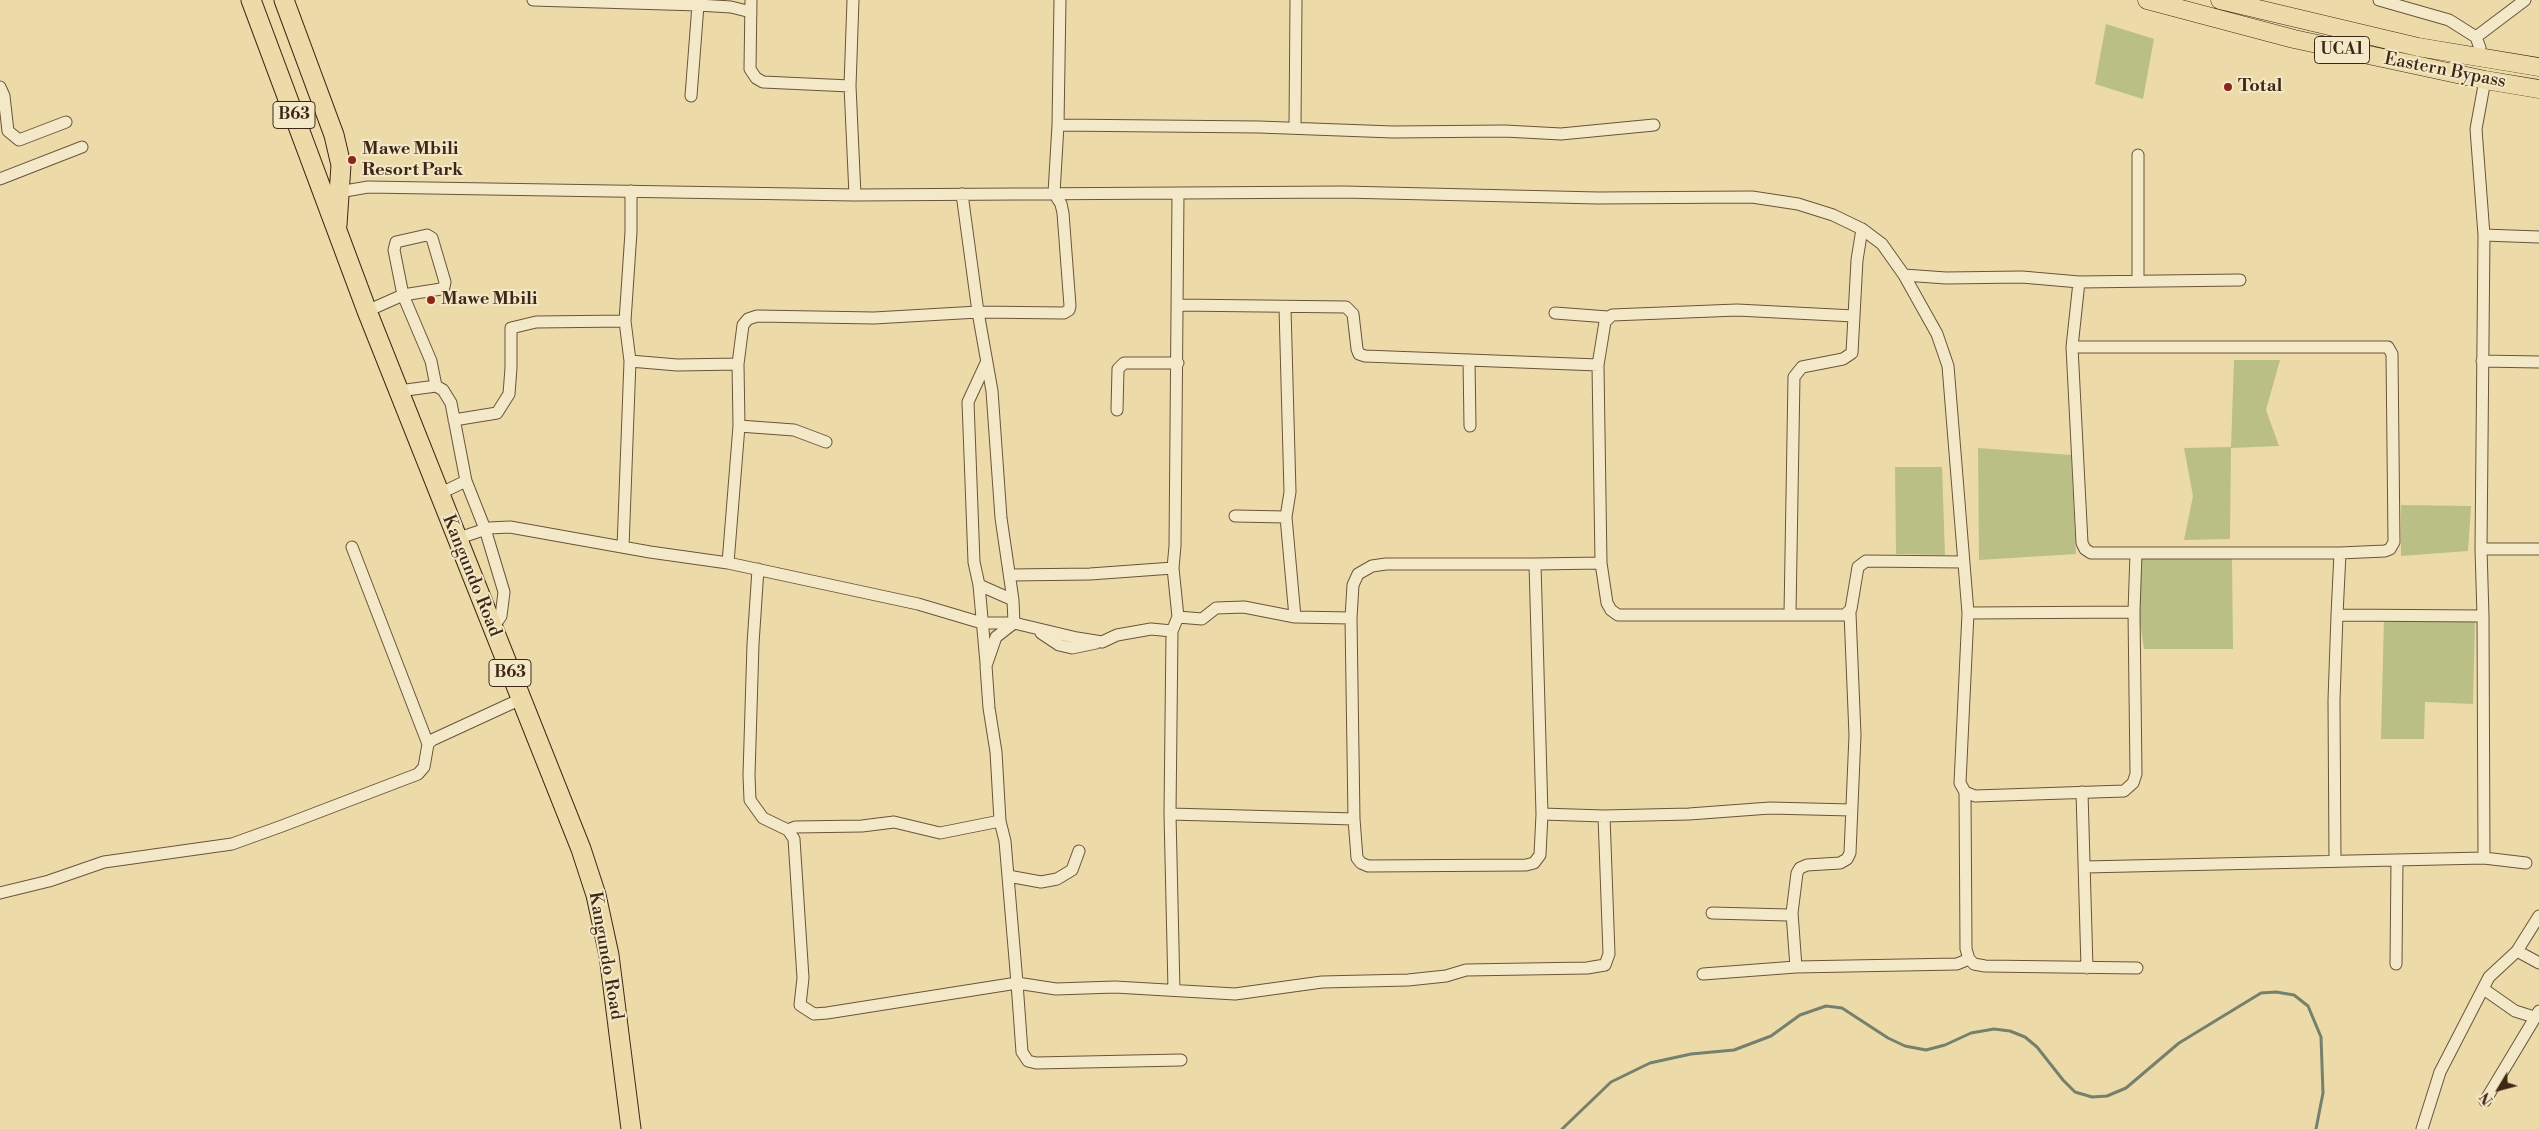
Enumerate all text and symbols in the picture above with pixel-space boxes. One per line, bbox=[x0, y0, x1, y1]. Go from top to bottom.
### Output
road number: UCA1 bbox=[2314, 36, 2370, 64]
street label: Eastern Bypass bbox=[2382, 49, 2508, 93]
place label: Total bbox=[2238, 76, 2282, 98]
marker: Total bbox=[2222, 81, 2234, 93]
road number: B63 bbox=[273, 102, 315, 128]
place label: Mawe Mbili Resort Park bbox=[362, 139, 463, 182]
marker: Mawe Mbili Resort Park bbox=[346, 154, 358, 166]
place label: Mawe Mbili bbox=[441, 289, 538, 311]
marker: Mawe Mbili bbox=[425, 294, 437, 306]
street label: Kangundo Road bbox=[437, 512, 505, 640]
road number: B63 bbox=[489, 660, 531, 686]
street label: Kangundo Road bbox=[583, 890, 627, 1022]
north arrow bbox=[2474, 1064, 2524, 1114]
text: N bbox=[2477, 1088, 2498, 1108]

